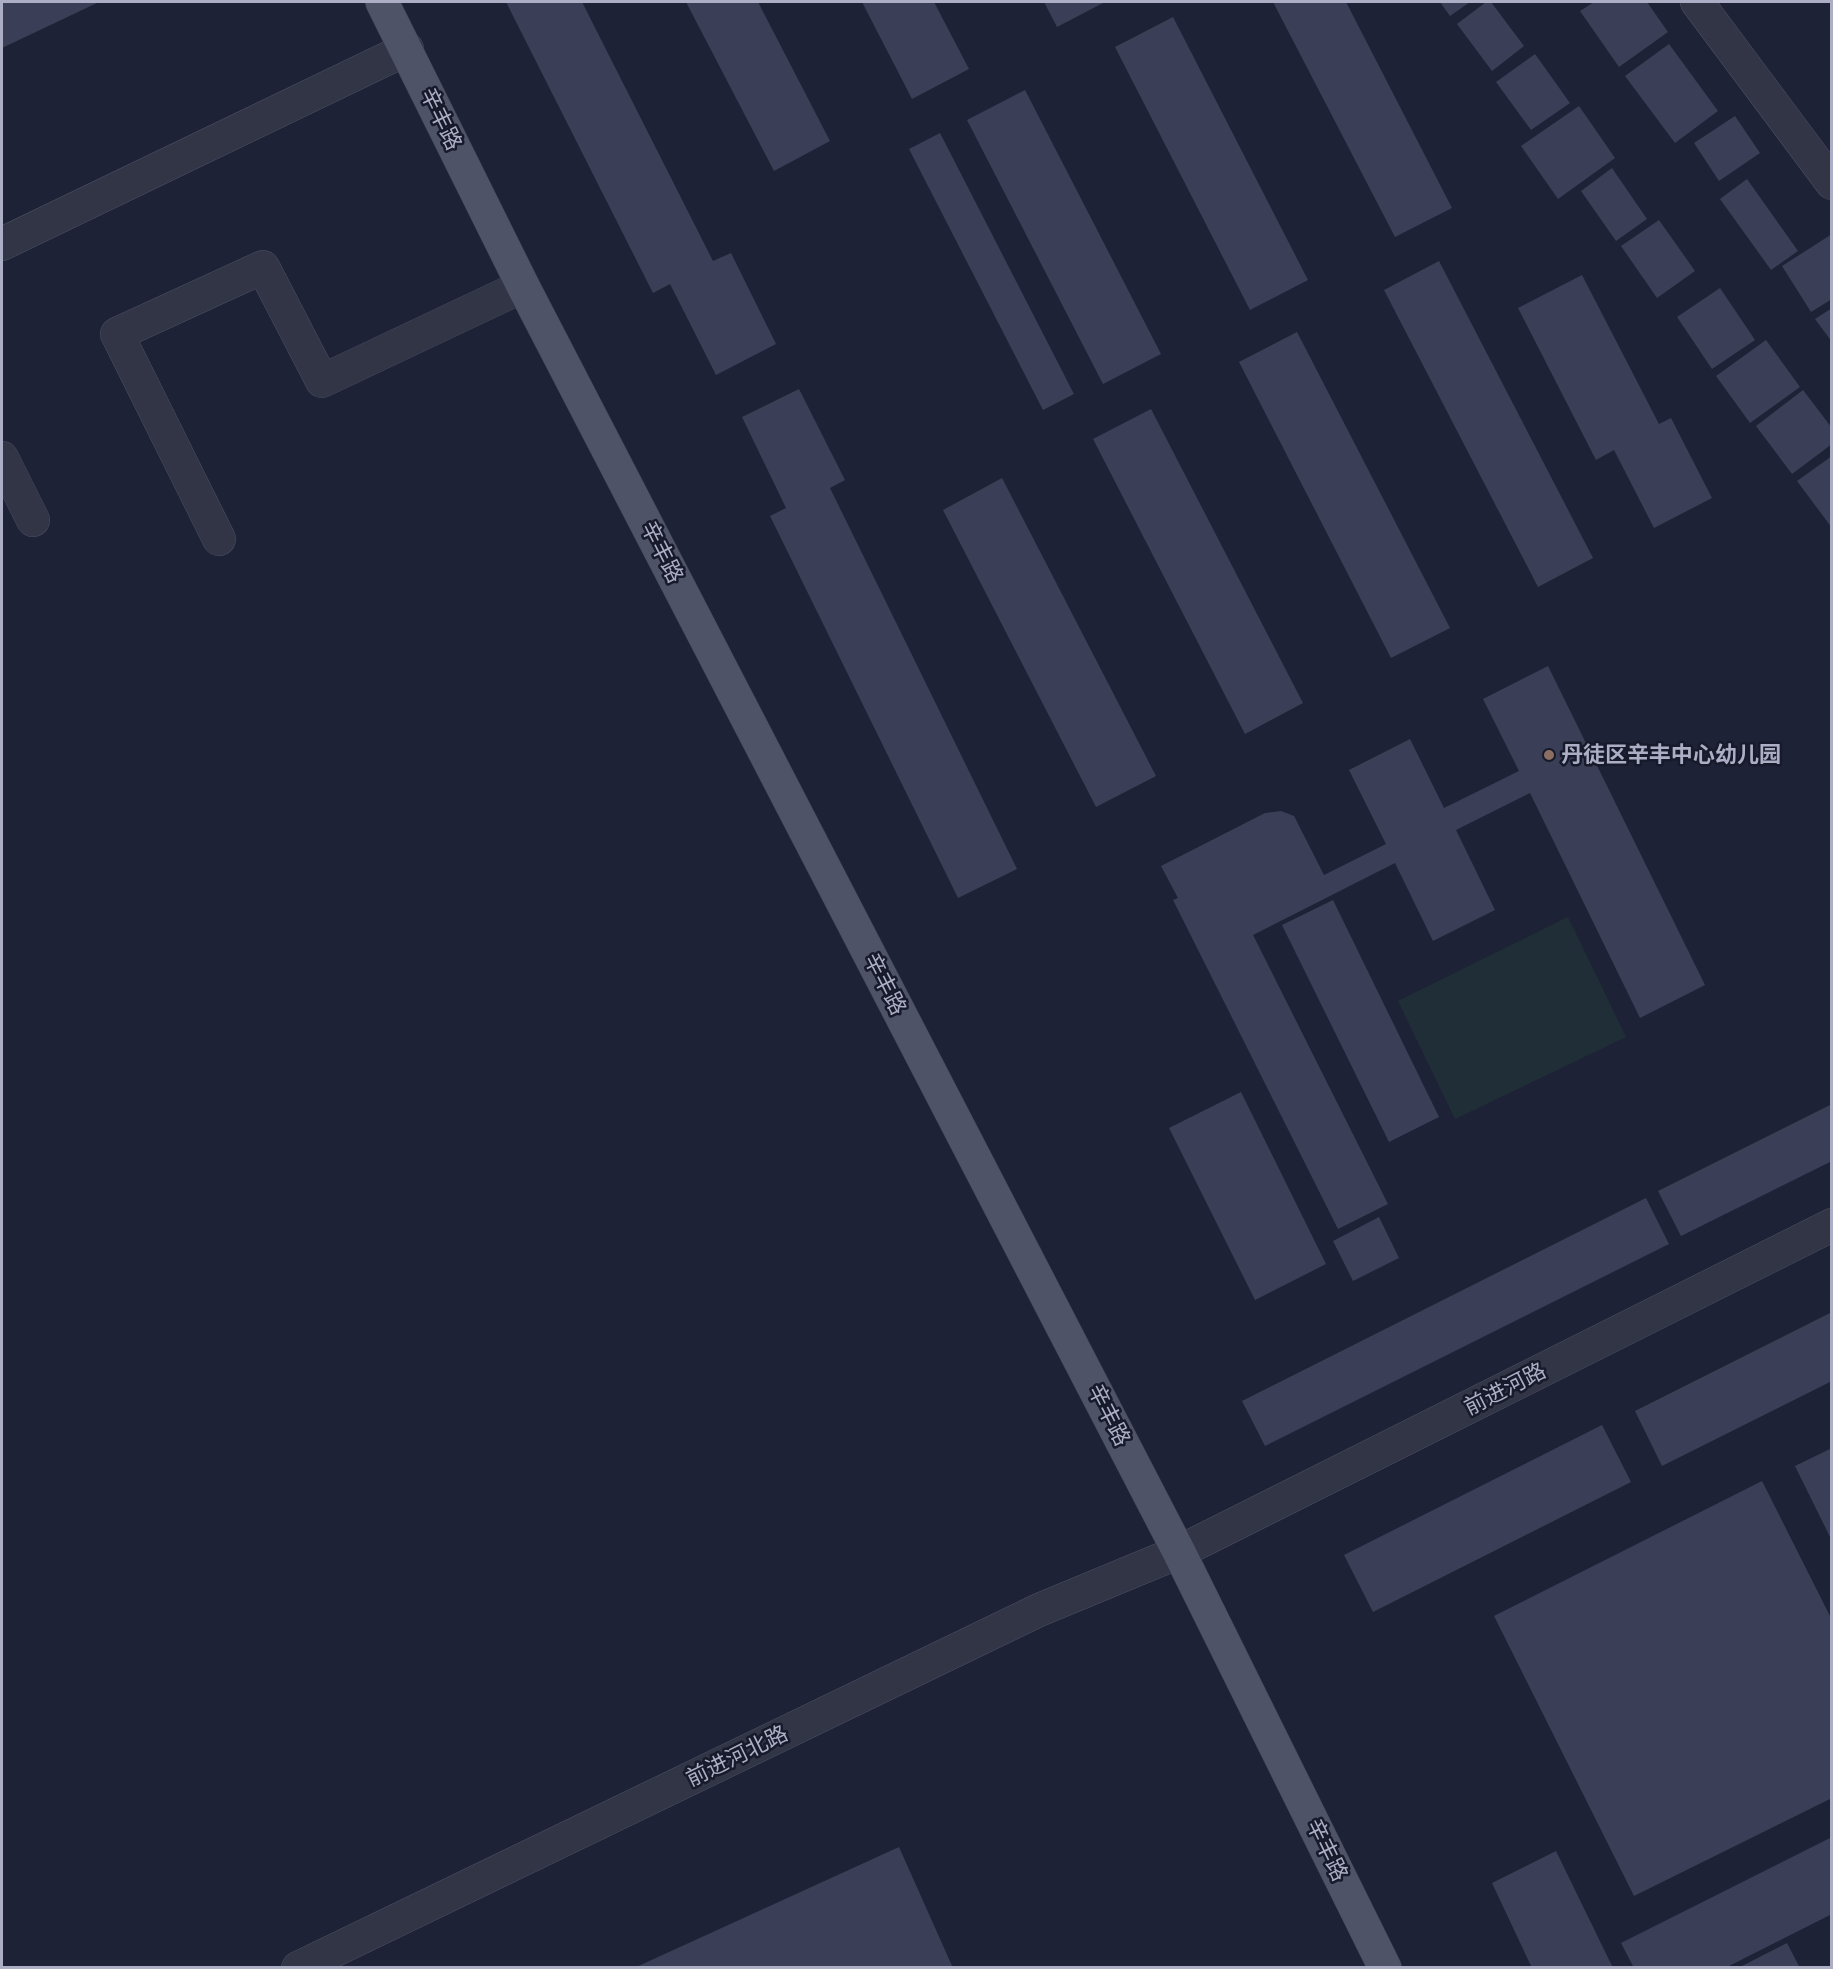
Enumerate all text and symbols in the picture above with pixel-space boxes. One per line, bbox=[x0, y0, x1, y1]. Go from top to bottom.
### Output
street label: 辛丰路 bbox=[415, 84, 467, 154]
street label: 辛丰路 bbox=[635, 517, 689, 587]
place label: 丹徒区辛丰中心幼儿园 bbox=[1561, 742, 1781, 768]
marker: 丹徒区辛丰中心幼儿园 bbox=[1542, 748, 1556, 762]
street label: 辛丰路 bbox=[858, 949, 912, 1019]
street label: 前进河路 bbox=[1460, 1357, 1550, 1421]
street label: 辛丰路 bbox=[1082, 1380, 1136, 1450]
street label: 前进河北路 bbox=[682, 1720, 792, 1792]
street label: 辛丰路 bbox=[1301, 1815, 1353, 1885]

